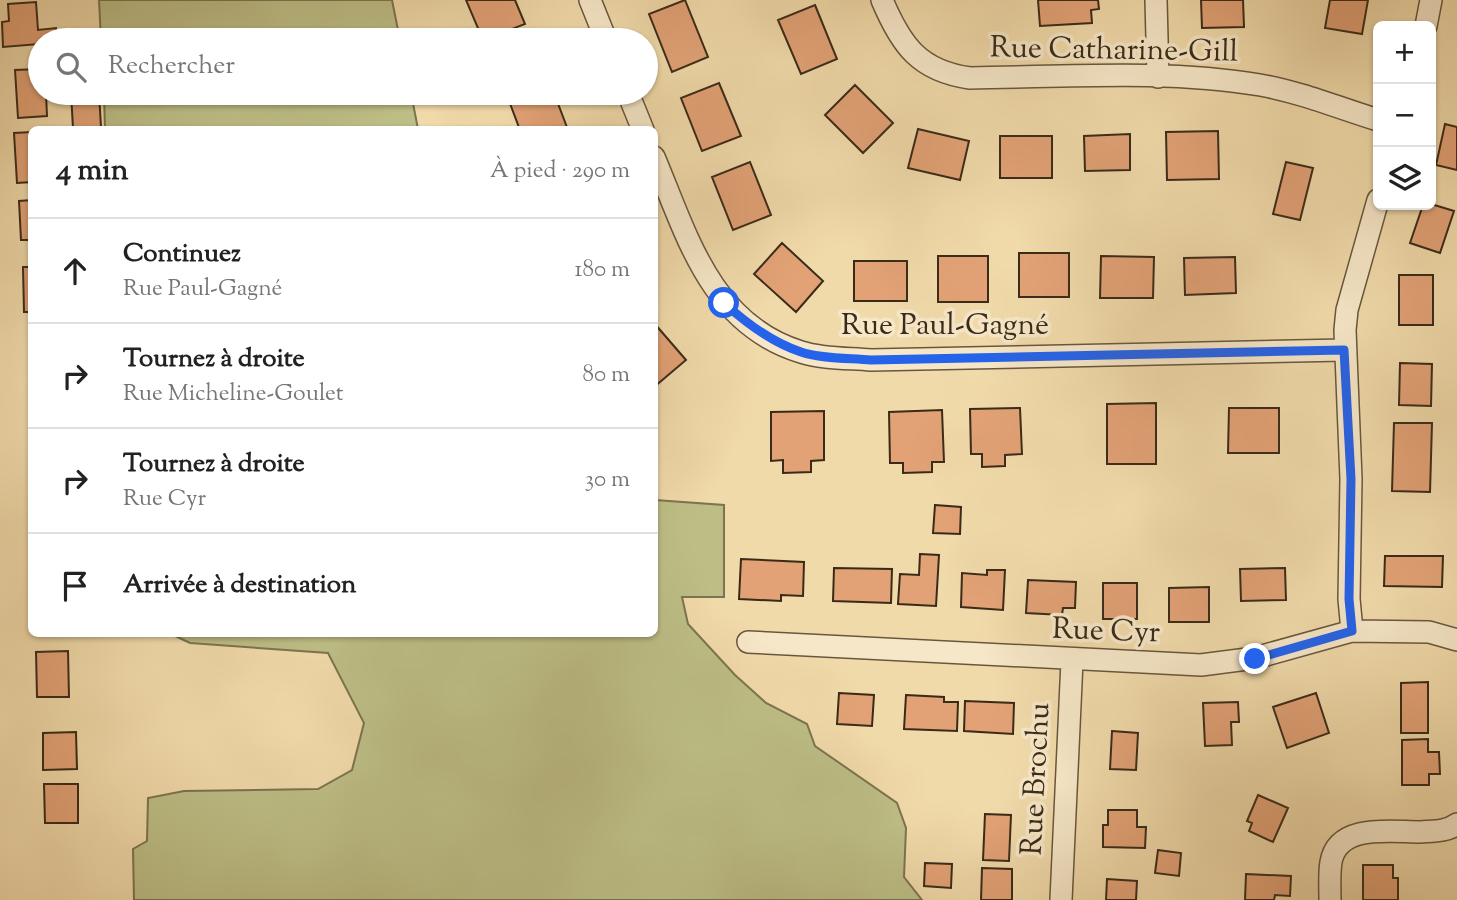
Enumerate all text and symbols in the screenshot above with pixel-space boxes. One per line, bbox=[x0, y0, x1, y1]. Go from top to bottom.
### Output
map controls bbox=[1373, 21, 1436, 210]
button: + bbox=[1373, 21, 1436, 84]
street label: Rue Catharine-Gill bbox=[990, 27, 1238, 75]
search box bbox=[28, 28, 658, 105]
icon: search bbox=[52, 48, 90, 86]
text: Rechercher bbox=[108, 48, 235, 85]
button: − bbox=[1373, 84, 1436, 147]
button: layers bbox=[1373, 147, 1436, 210]
text: 4 min bbox=[56, 150, 129, 193]
text: À pied · 290 m bbox=[490, 155, 630, 188]
text: Continuez bbox=[123, 236, 241, 273]
icon: ahead bbox=[56, 252, 94, 290]
text: 180 m bbox=[575, 254, 630, 287]
text: Rue Paul-Gagné bbox=[123, 273, 282, 306]
route start bbox=[708, 287, 739, 318]
street label: Rue Paul-Gagné bbox=[841, 305, 1049, 348]
text: Tournez à droite bbox=[123, 341, 305, 378]
icon: right bbox=[56, 357, 94, 395]
text: 80 m bbox=[582, 359, 630, 392]
text: Rue Micheline-Goulet bbox=[123, 378, 344, 411]
text: Tournez à droite bbox=[123, 446, 305, 483]
icon: right bbox=[56, 462, 94, 500]
text: 30 m bbox=[585, 464, 630, 497]
text: Rue Cyr bbox=[123, 483, 206, 516]
icon: arrive bbox=[56, 567, 94, 605]
text: Arrivée à destination bbox=[123, 567, 356, 604]
street label: Rue Cyr bbox=[1051, 609, 1161, 655]
route end bbox=[1239, 643, 1270, 674]
street label: Rue Brochu bbox=[1012, 702, 1062, 856]

